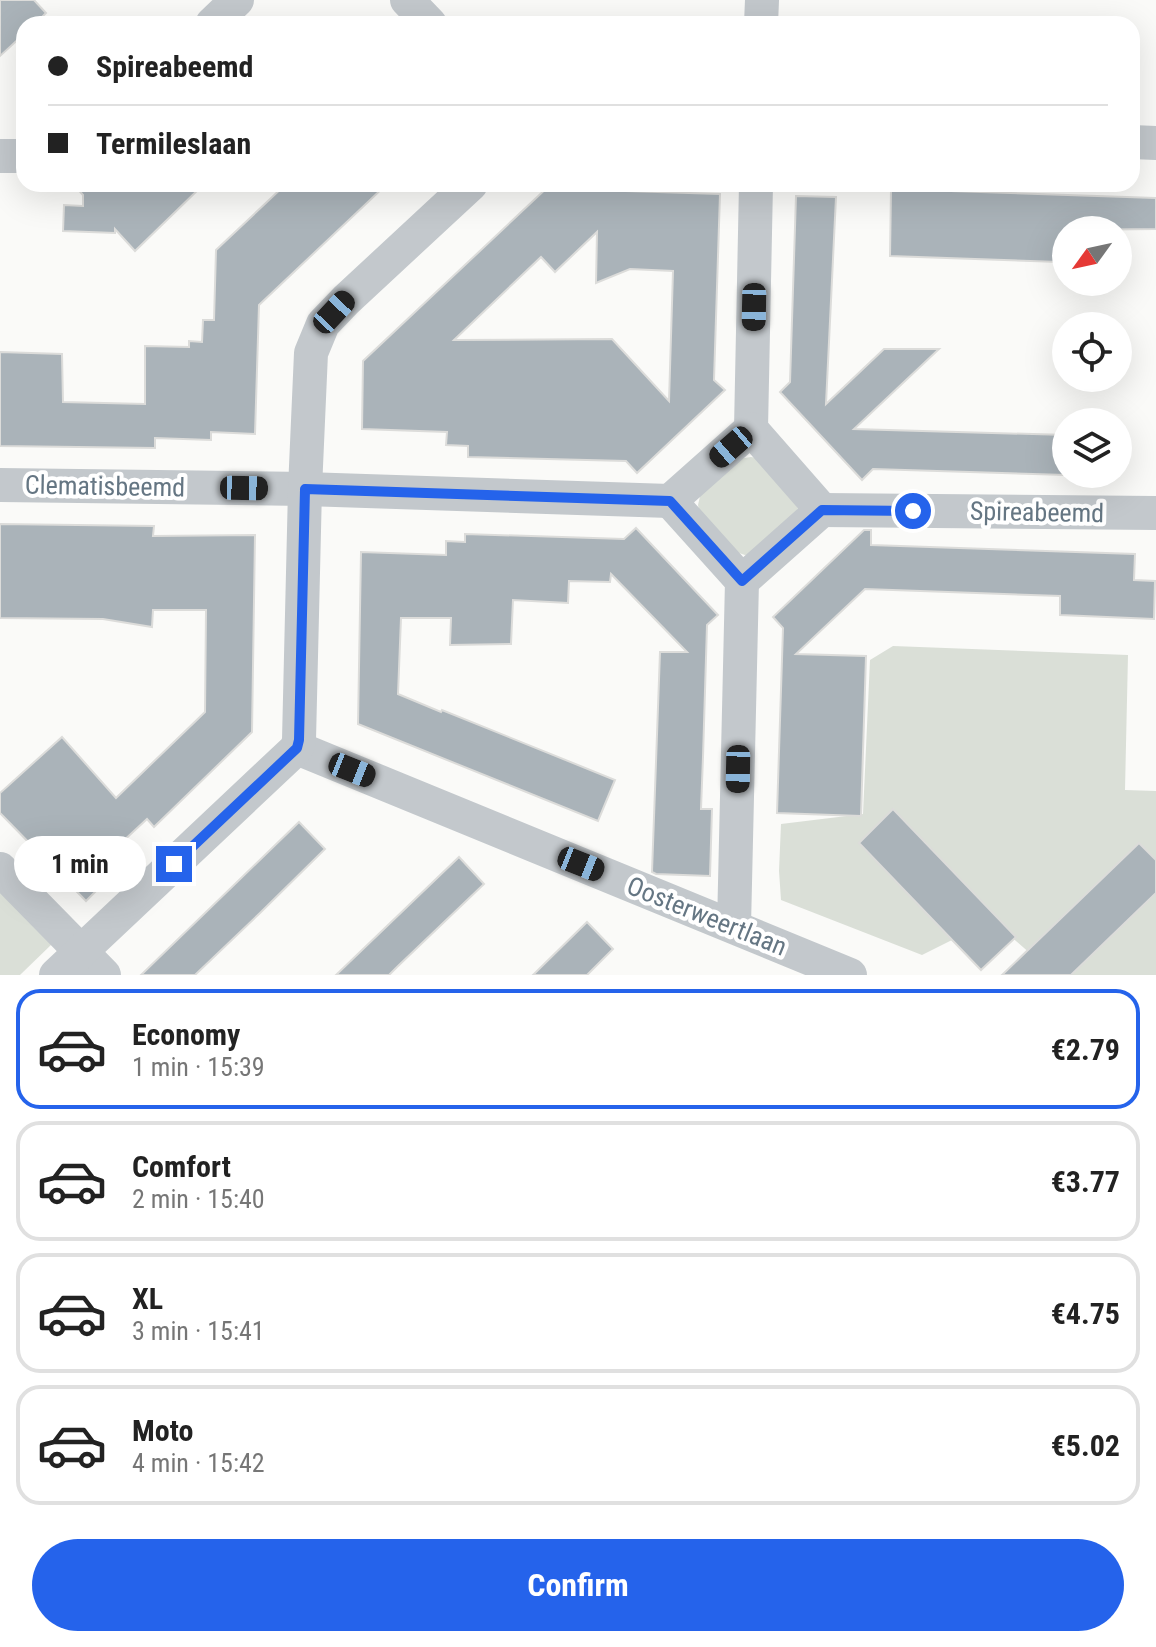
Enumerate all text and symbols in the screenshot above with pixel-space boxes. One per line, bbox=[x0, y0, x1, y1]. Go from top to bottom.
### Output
text: Spireabeemd bbox=[96, 49, 253, 84]
text: Termileslaan bbox=[96, 126, 251, 161]
north arrow bbox=[1052, 216, 1132, 296]
map controls bbox=[1052, 216, 1132, 488]
car bbox=[742, 283, 766, 331]
car bbox=[309, 286, 359, 338]
button: locate bbox=[1052, 312, 1132, 392]
button: layers bbox=[1052, 408, 1132, 488]
car bbox=[705, 422, 757, 472]
street label: Clematisbeemd bbox=[25, 470, 185, 502]
car bbox=[220, 476, 268, 500]
route start bbox=[895, 493, 931, 529]
street label: Spireabeemd bbox=[970, 496, 1104, 528]
car bbox=[726, 745, 750, 793]
car bbox=[325, 750, 379, 790]
callout: 1 min bbox=[14, 836, 146, 892]
car bbox=[554, 844, 608, 884]
route end bbox=[156, 846, 192, 882]
text: 1 min bbox=[51, 849, 109, 879]
street label: Oosterweertlaan bbox=[623, 870, 791, 962]
icon: car bbox=[36, 1013, 108, 1085]
text: Economy bbox=[132, 1017, 240, 1052]
text: €2.79 bbox=[1051, 1032, 1120, 1067]
text: 1 min · 15:39 bbox=[132, 1052, 265, 1082]
icon: car bbox=[36, 1145, 108, 1217]
text: Comfort bbox=[132, 1149, 231, 1184]
text: €3.77 bbox=[1051, 1164, 1120, 1199]
text: 2 min · 15:40 bbox=[132, 1184, 265, 1214]
icon: car bbox=[36, 1277, 108, 1349]
text: XL bbox=[132, 1281, 163, 1316]
text: €4.75 bbox=[1051, 1296, 1120, 1331]
text: 3 min · 15:41 bbox=[132, 1316, 265, 1346]
icon: car bbox=[36, 1409, 108, 1481]
text: Moto bbox=[132, 1413, 193, 1448]
text: €5.02 bbox=[1051, 1428, 1120, 1463]
text: 4 min · 15:42 bbox=[132, 1448, 265, 1478]
button: Confirm bbox=[32, 1539, 1124, 1631]

